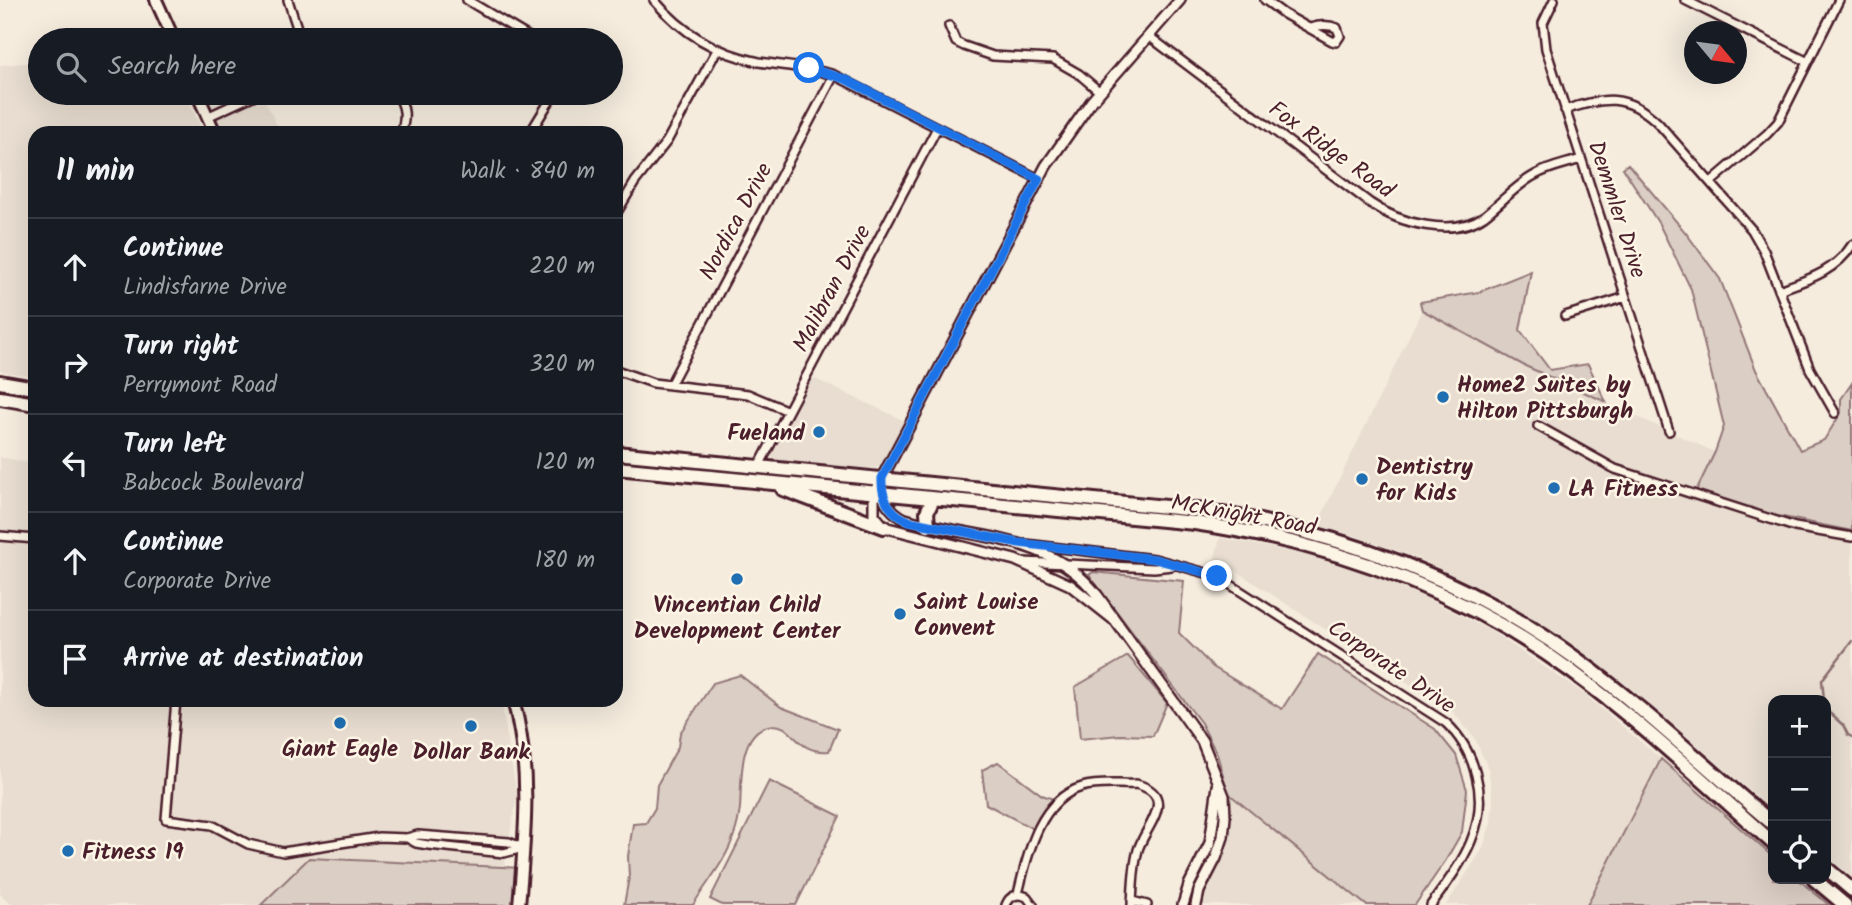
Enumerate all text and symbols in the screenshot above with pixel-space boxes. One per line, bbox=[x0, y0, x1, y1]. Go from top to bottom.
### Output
north arrow bbox=[1684, 21, 1747, 84]
search box bbox=[28, 28, 623, 105]
text: Search here bbox=[108, 46, 236, 88]
icon: search bbox=[52, 48, 90, 86]
route start bbox=[793, 52, 824, 83]
street label: Fox Ridge Road bbox=[1260, 92, 1402, 209]
street label: Demmler Drive bbox=[1577, 136, 1655, 283]
text: 11 min bbox=[56, 148, 135, 196]
text: Walk · 840 m bbox=[460, 154, 595, 190]
street label: Nordica Drive bbox=[691, 157, 783, 287]
street label: Malibran Drive bbox=[784, 219, 882, 359]
text: Continue bbox=[123, 228, 224, 270]
icon: ahead bbox=[56, 248, 94, 286]
text: 220 m bbox=[529, 249, 595, 285]
text: Lindisfarne Drive bbox=[123, 270, 287, 306]
text: Turn right bbox=[123, 326, 239, 368]
icon: right bbox=[56, 346, 94, 384]
text: 320 m bbox=[529, 347, 595, 383]
text: Perrymont Road bbox=[123, 368, 277, 404]
place label: Home2 Suites by Hilton Pittsburgh bbox=[1457, 368, 1633, 430]
marker: Home2 Suites by Hilton Pittsburgh bbox=[1435, 389, 1451, 405]
place label: Fueland bbox=[727, 416, 806, 452]
text: Turn left bbox=[123, 424, 226, 466]
marker: Fueland bbox=[811, 424, 827, 440]
icon: left bbox=[56, 444, 94, 482]
text: 120 m bbox=[535, 445, 595, 481]
place label: Dentistry for Kids bbox=[1376, 450, 1473, 512]
text: Babcock Boulevard bbox=[123, 466, 303, 502]
marker: Dentistry for Kids bbox=[1354, 471, 1370, 487]
place label: LA Fitness bbox=[1568, 472, 1678, 508]
marker: LA Fitness bbox=[1546, 480, 1562, 496]
street label: McKnight Road bbox=[1168, 485, 1320, 547]
text: Continue bbox=[123, 522, 224, 564]
icon: ahead bbox=[56, 542, 94, 580]
text: 180 m bbox=[535, 543, 595, 579]
route end bbox=[1201, 560, 1232, 591]
text: Corporate Drive bbox=[123, 564, 271, 600]
marker: Vincentian Child Development Center bbox=[729, 571, 745, 587]
place label: Saint Louise Convent bbox=[914, 585, 1039, 647]
place label: Vincentian Child Development Center bbox=[634, 588, 842, 650]
marker: Saint Louise Convent bbox=[892, 606, 908, 622]
street label: Corporate Drive bbox=[1319, 611, 1462, 724]
text: Arrive at destination bbox=[123, 638, 363, 680]
icon: arrive bbox=[56, 640, 94, 678]
map controls bbox=[1768, 695, 1831, 884]
button: + bbox=[1768, 695, 1831, 758]
marker: Giant Eagle bbox=[332, 715, 348, 731]
marker: Dollar Bank bbox=[463, 718, 479, 734]
place label: Giant Eagle bbox=[282, 732, 398, 768]
place label: Dollar Bank bbox=[412, 735, 530, 771]
button: − bbox=[1768, 758, 1831, 821]
button: locate bbox=[1768, 821, 1831, 884]
place label: Fitness 19 bbox=[82, 835, 184, 871]
marker: Fitness 19 bbox=[60, 843, 76, 859]

